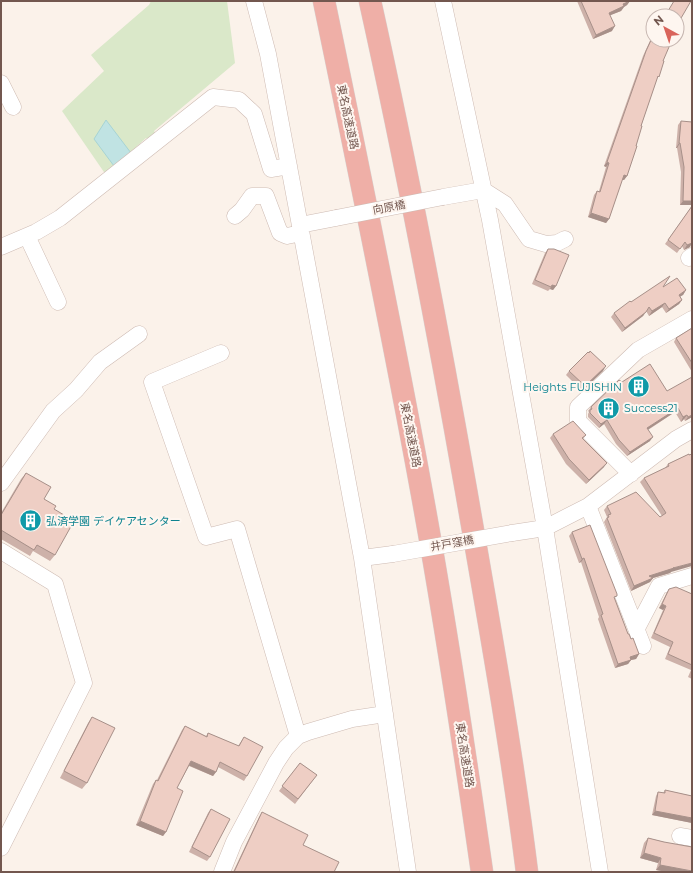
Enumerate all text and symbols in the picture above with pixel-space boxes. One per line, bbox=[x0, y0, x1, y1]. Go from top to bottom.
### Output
north arrow bbox=[645, 8, 685, 48]
text: N bbox=[651, 12, 666, 29]
street label: 東名高速道路 bbox=[334, 83, 362, 151]
street label: 向原橋 bbox=[371, 197, 407, 217]
building icon: Heights FUJISHIN bbox=[625, 374, 651, 400]
place label: Heights FUJISHIN bbox=[523, 380, 622, 394]
building icon: Success21 bbox=[595, 395, 621, 421]
street label: 東名高速道路 bbox=[398, 401, 424, 469]
place label: Success21 bbox=[624, 401, 678, 415]
building icon: 弘済学園 デイケアセンター bbox=[17, 508, 43, 534]
place label: 弘済学園 デイケアセンター bbox=[46, 514, 181, 528]
street label: 井戸窪橋 bbox=[429, 532, 475, 554]
street label: 東名高速道路 bbox=[453, 721, 477, 789]

